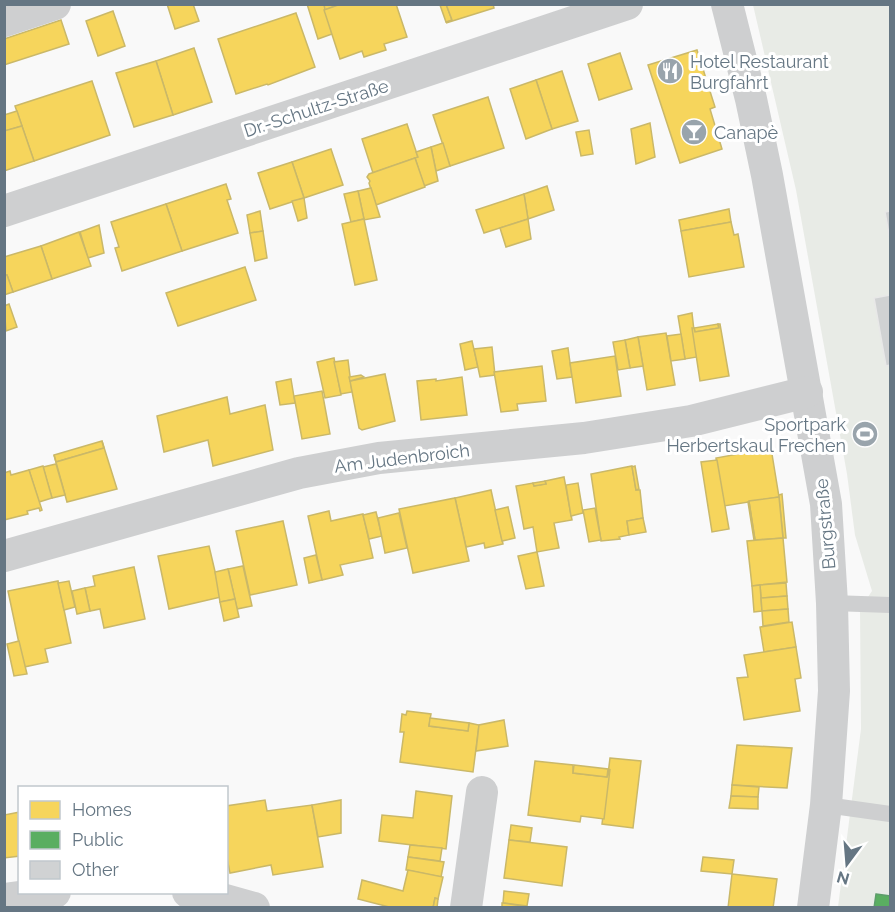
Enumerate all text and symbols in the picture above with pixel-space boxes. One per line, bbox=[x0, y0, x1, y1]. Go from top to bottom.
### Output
place label: Hotel Restaurant Burgfahrt bbox=[690, 51, 829, 93]
restaurant icon: Hotel Restaurant Burgfahrt bbox=[655, 56, 685, 86]
street label: Dr.-Schultz-Straße bbox=[241, 75, 391, 141]
bar icon: Canapè bbox=[679, 117, 709, 147]
place label: Canapè bbox=[714, 122, 779, 143]
place label: Sportpark Herbertskaul Frechen bbox=[666, 414, 846, 456]
sports icon: Sportpark Herbertskaul Frechen bbox=[850, 419, 880, 449]
street label: Am Judenbroich bbox=[333, 439, 471, 477]
street label: Burgstraße bbox=[811, 477, 839, 570]
legend bbox=[18, 786, 228, 894]
text: Homes bbox=[72, 799, 132, 820]
text: Public bbox=[72, 829, 124, 850]
north arrow bbox=[817, 834, 877, 894]
text: Other bbox=[72, 859, 120, 880]
text: N bbox=[835, 867, 851, 889]

